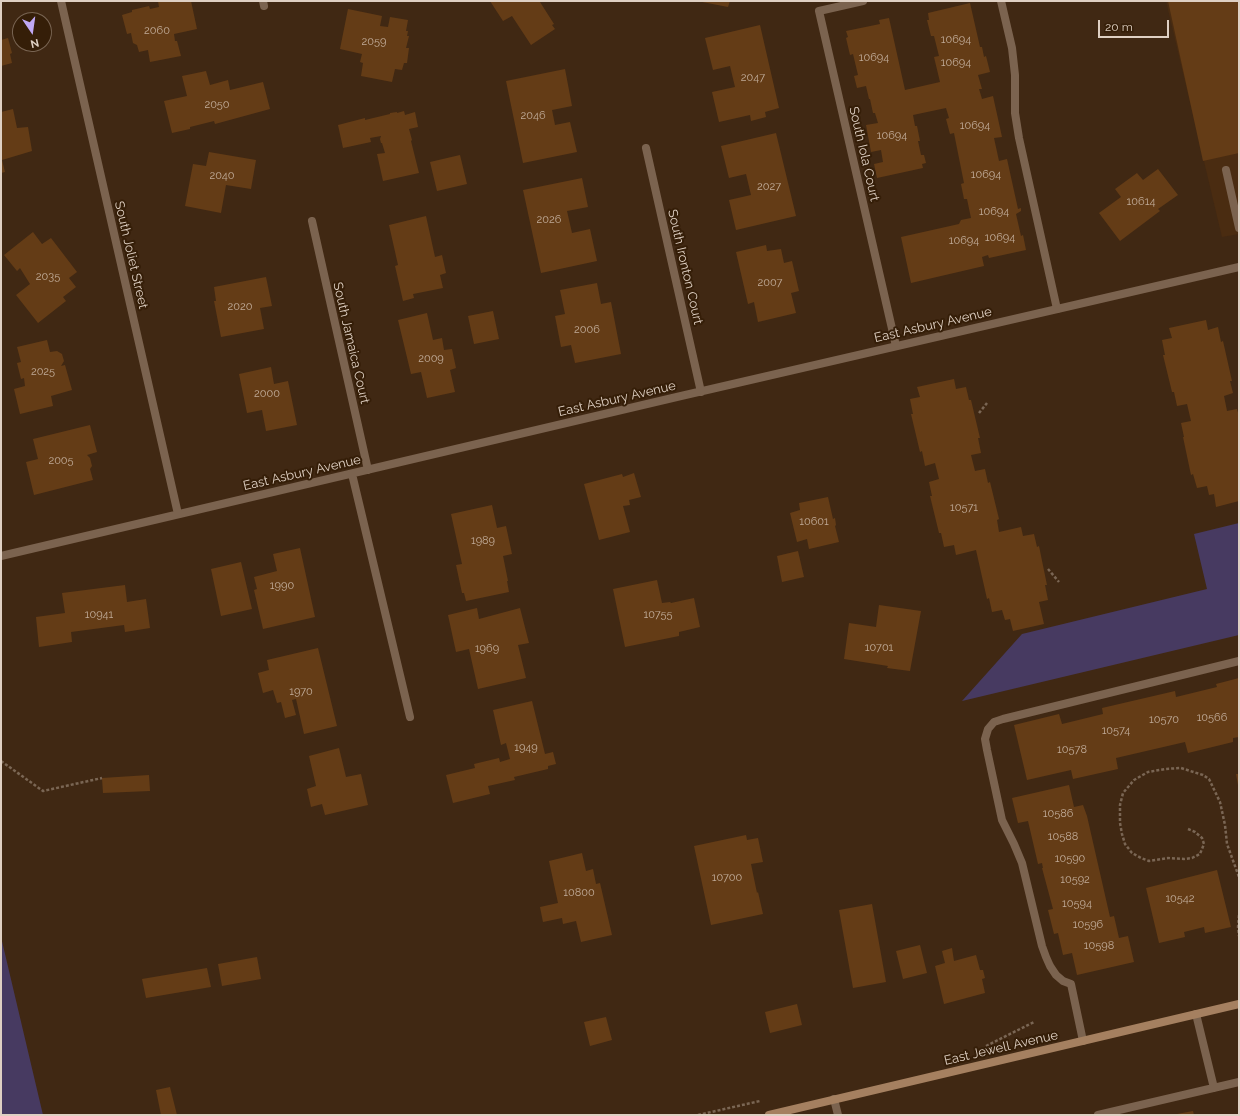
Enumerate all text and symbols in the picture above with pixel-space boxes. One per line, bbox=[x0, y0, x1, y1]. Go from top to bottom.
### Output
north arrow bbox=[12, 12, 52, 52]
scale bar bbox=[1100, 12, 1171, 38]
text: 20 m bbox=[1105, 20, 1133, 34]
house number: 2060 bbox=[144, 24, 170, 38]
house number: 10694 bbox=[941, 33, 971, 47]
house number: 2059 bbox=[362, 35, 386, 49]
text: N bbox=[29, 36, 40, 50]
house number: 10694 bbox=[859, 51, 889, 65]
house number: 10694 bbox=[941, 56, 971, 70]
house number: 2047 bbox=[741, 71, 765, 85]
house number: 2050 bbox=[204, 98, 230, 112]
street label: South Iola Court bbox=[846, 105, 882, 203]
house number: 2046 bbox=[520, 109, 546, 123]
house number: 10694 bbox=[960, 119, 990, 133]
house number: 10694 bbox=[877, 129, 907, 143]
house number: 10694 bbox=[971, 168, 1001, 182]
house number: 2040 bbox=[209, 169, 235, 183]
house number: 2027 bbox=[757, 180, 781, 194]
house number: 10614 bbox=[1127, 195, 1155, 209]
street label: South Joliet Street bbox=[111, 200, 151, 310]
house number: 10694 bbox=[979, 205, 1009, 219]
street label: South Ironton Court bbox=[664, 208, 706, 326]
house number: 2026 bbox=[537, 213, 561, 227]
house number: 10694 bbox=[985, 231, 1015, 245]
house number: 10694 bbox=[949, 234, 979, 248]
house number: 2035 bbox=[36, 270, 60, 284]
house number: 2007 bbox=[758, 276, 782, 290]
street label: South Jamaica Court bbox=[329, 281, 373, 405]
house number: 2020 bbox=[228, 300, 252, 314]
street label: East Asbury Avenue bbox=[873, 304, 993, 346]
house number: 2006 bbox=[574, 323, 600, 337]
house number: 2009 bbox=[418, 352, 444, 366]
house number: 2025 bbox=[31, 365, 55, 379]
street label: East Asbury Avenue bbox=[557, 378, 677, 420]
house number: 2000 bbox=[254, 387, 280, 401]
street label: East Asbury Avenue bbox=[242, 452, 362, 494]
house number: 2005 bbox=[48, 454, 74, 468]
house number: 10571 bbox=[950, 501, 978, 515]
house number: 10601 bbox=[799, 515, 829, 529]
house number: 1989 bbox=[471, 534, 495, 548]
house number: 1990 bbox=[270, 579, 294, 593]
house number: 10941 bbox=[85, 608, 113, 622]
house number: 10755 bbox=[643, 608, 673, 622]
house number: 10701 bbox=[865, 641, 893, 655]
house number: 1969 bbox=[475, 642, 499, 656]
house number: 1970 bbox=[289, 685, 313, 699]
house number: 10566 bbox=[1197, 711, 1227, 725]
house number: 10570 bbox=[1149, 713, 1179, 727]
house number: 10574 bbox=[1102, 724, 1130, 738]
house number: 1949 bbox=[514, 741, 538, 755]
house number: 10578 bbox=[1057, 743, 1087, 757]
house number: 10586 bbox=[1043, 807, 1073, 821]
house number: 10588 bbox=[1048, 830, 1078, 844]
house number: 10590 bbox=[1055, 852, 1085, 866]
house number: 10700 bbox=[712, 871, 742, 885]
house number: 10592 bbox=[1060, 873, 1090, 887]
house number: 10800 bbox=[563, 886, 595, 900]
house number: 10542 bbox=[1165, 892, 1195, 906]
house number: 10594 bbox=[1062, 897, 1092, 911]
house number: 10596 bbox=[1073, 918, 1103, 932]
house number: 10598 bbox=[1084, 939, 1114, 953]
street label: East Jewell Avenue bbox=[943, 1027, 1059, 1069]

